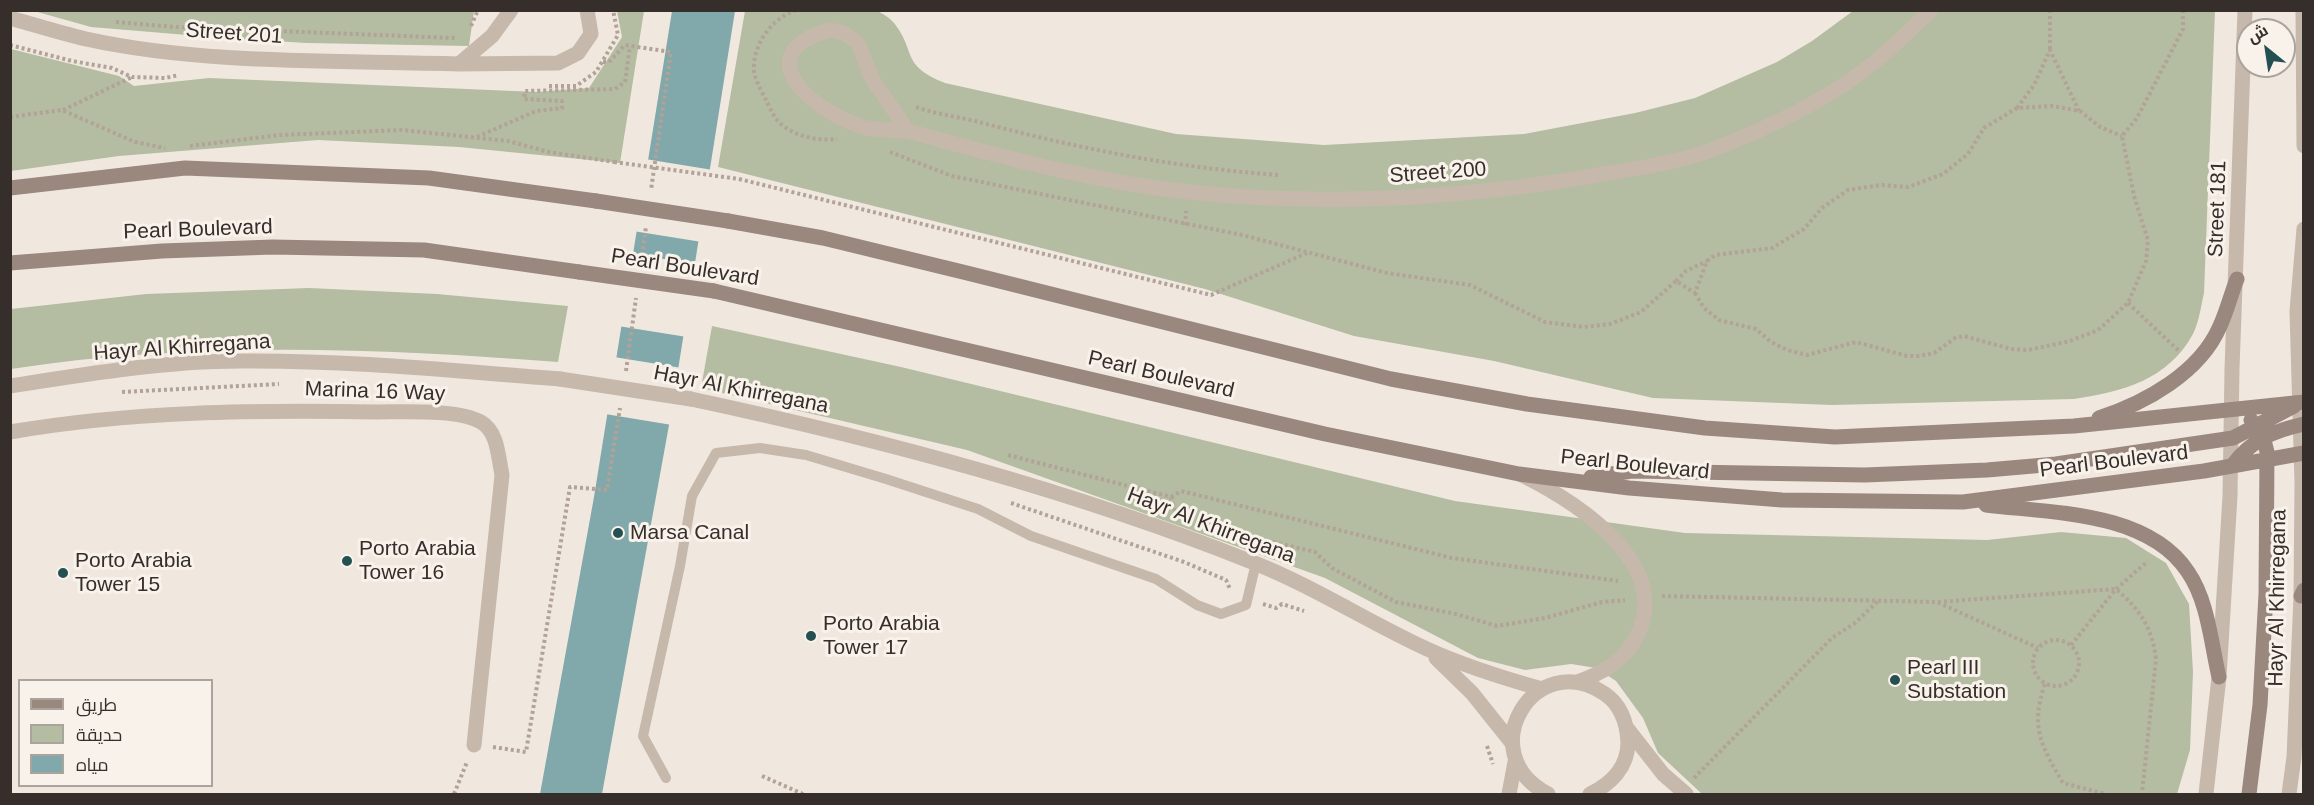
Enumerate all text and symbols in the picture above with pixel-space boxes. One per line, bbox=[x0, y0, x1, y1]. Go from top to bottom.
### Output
street label: Street 201 bbox=[185, 18, 283, 50]
north arrow bbox=[2236, 18, 2296, 78]
text: ش bbox=[2245, 21, 2271, 46]
street label: Street 200 bbox=[1389, 157, 1487, 189]
street label: Street 181 bbox=[2204, 160, 2232, 258]
street label: Pearl Boulevard bbox=[123, 215, 273, 245]
street label: Pearl Boulevard bbox=[609, 244, 761, 292]
street label: Hayr Al Khirregana bbox=[93, 329, 271, 367]
street label: Pearl Boulevard bbox=[1085, 346, 1237, 404]
street label: Hayr Al Khirregana bbox=[652, 361, 830, 419]
street label: Marina 16 Way bbox=[304, 377, 446, 407]
street label: Pearl Boulevard bbox=[2038, 440, 2190, 484]
street label: Pearl Boulevard bbox=[1559, 445, 1711, 485]
street label: Hayr Al Khirregana bbox=[1124, 482, 1298, 570]
street label: Hayr Al Khirregana bbox=[2264, 509, 2292, 687]
place label: Marsa Canal bbox=[630, 520, 749, 546]
marker: Marsa Canal bbox=[611, 526, 625, 540]
place label: Porto Arabia Tower 16 bbox=[359, 536, 476, 586]
place label: Porto Arabia Tower 15 bbox=[75, 548, 192, 598]
marker: Porto Arabia Tower 16 bbox=[340, 554, 354, 568]
marker: Porto Arabia Tower 15 bbox=[56, 566, 70, 580]
place label: Porto Arabia Tower 17 bbox=[823, 611, 940, 661]
marker: Porto Arabia Tower 17 bbox=[804, 629, 818, 643]
place label: Pearl III Substation bbox=[1907, 655, 2006, 705]
marker: Pearl III Substation bbox=[1888, 673, 1902, 687]
legend bbox=[18, 679, 213, 787]
text: طريق bbox=[76, 695, 117, 715]
text: حديقة bbox=[76, 725, 122, 745]
text: مياه bbox=[76, 755, 109, 775]

